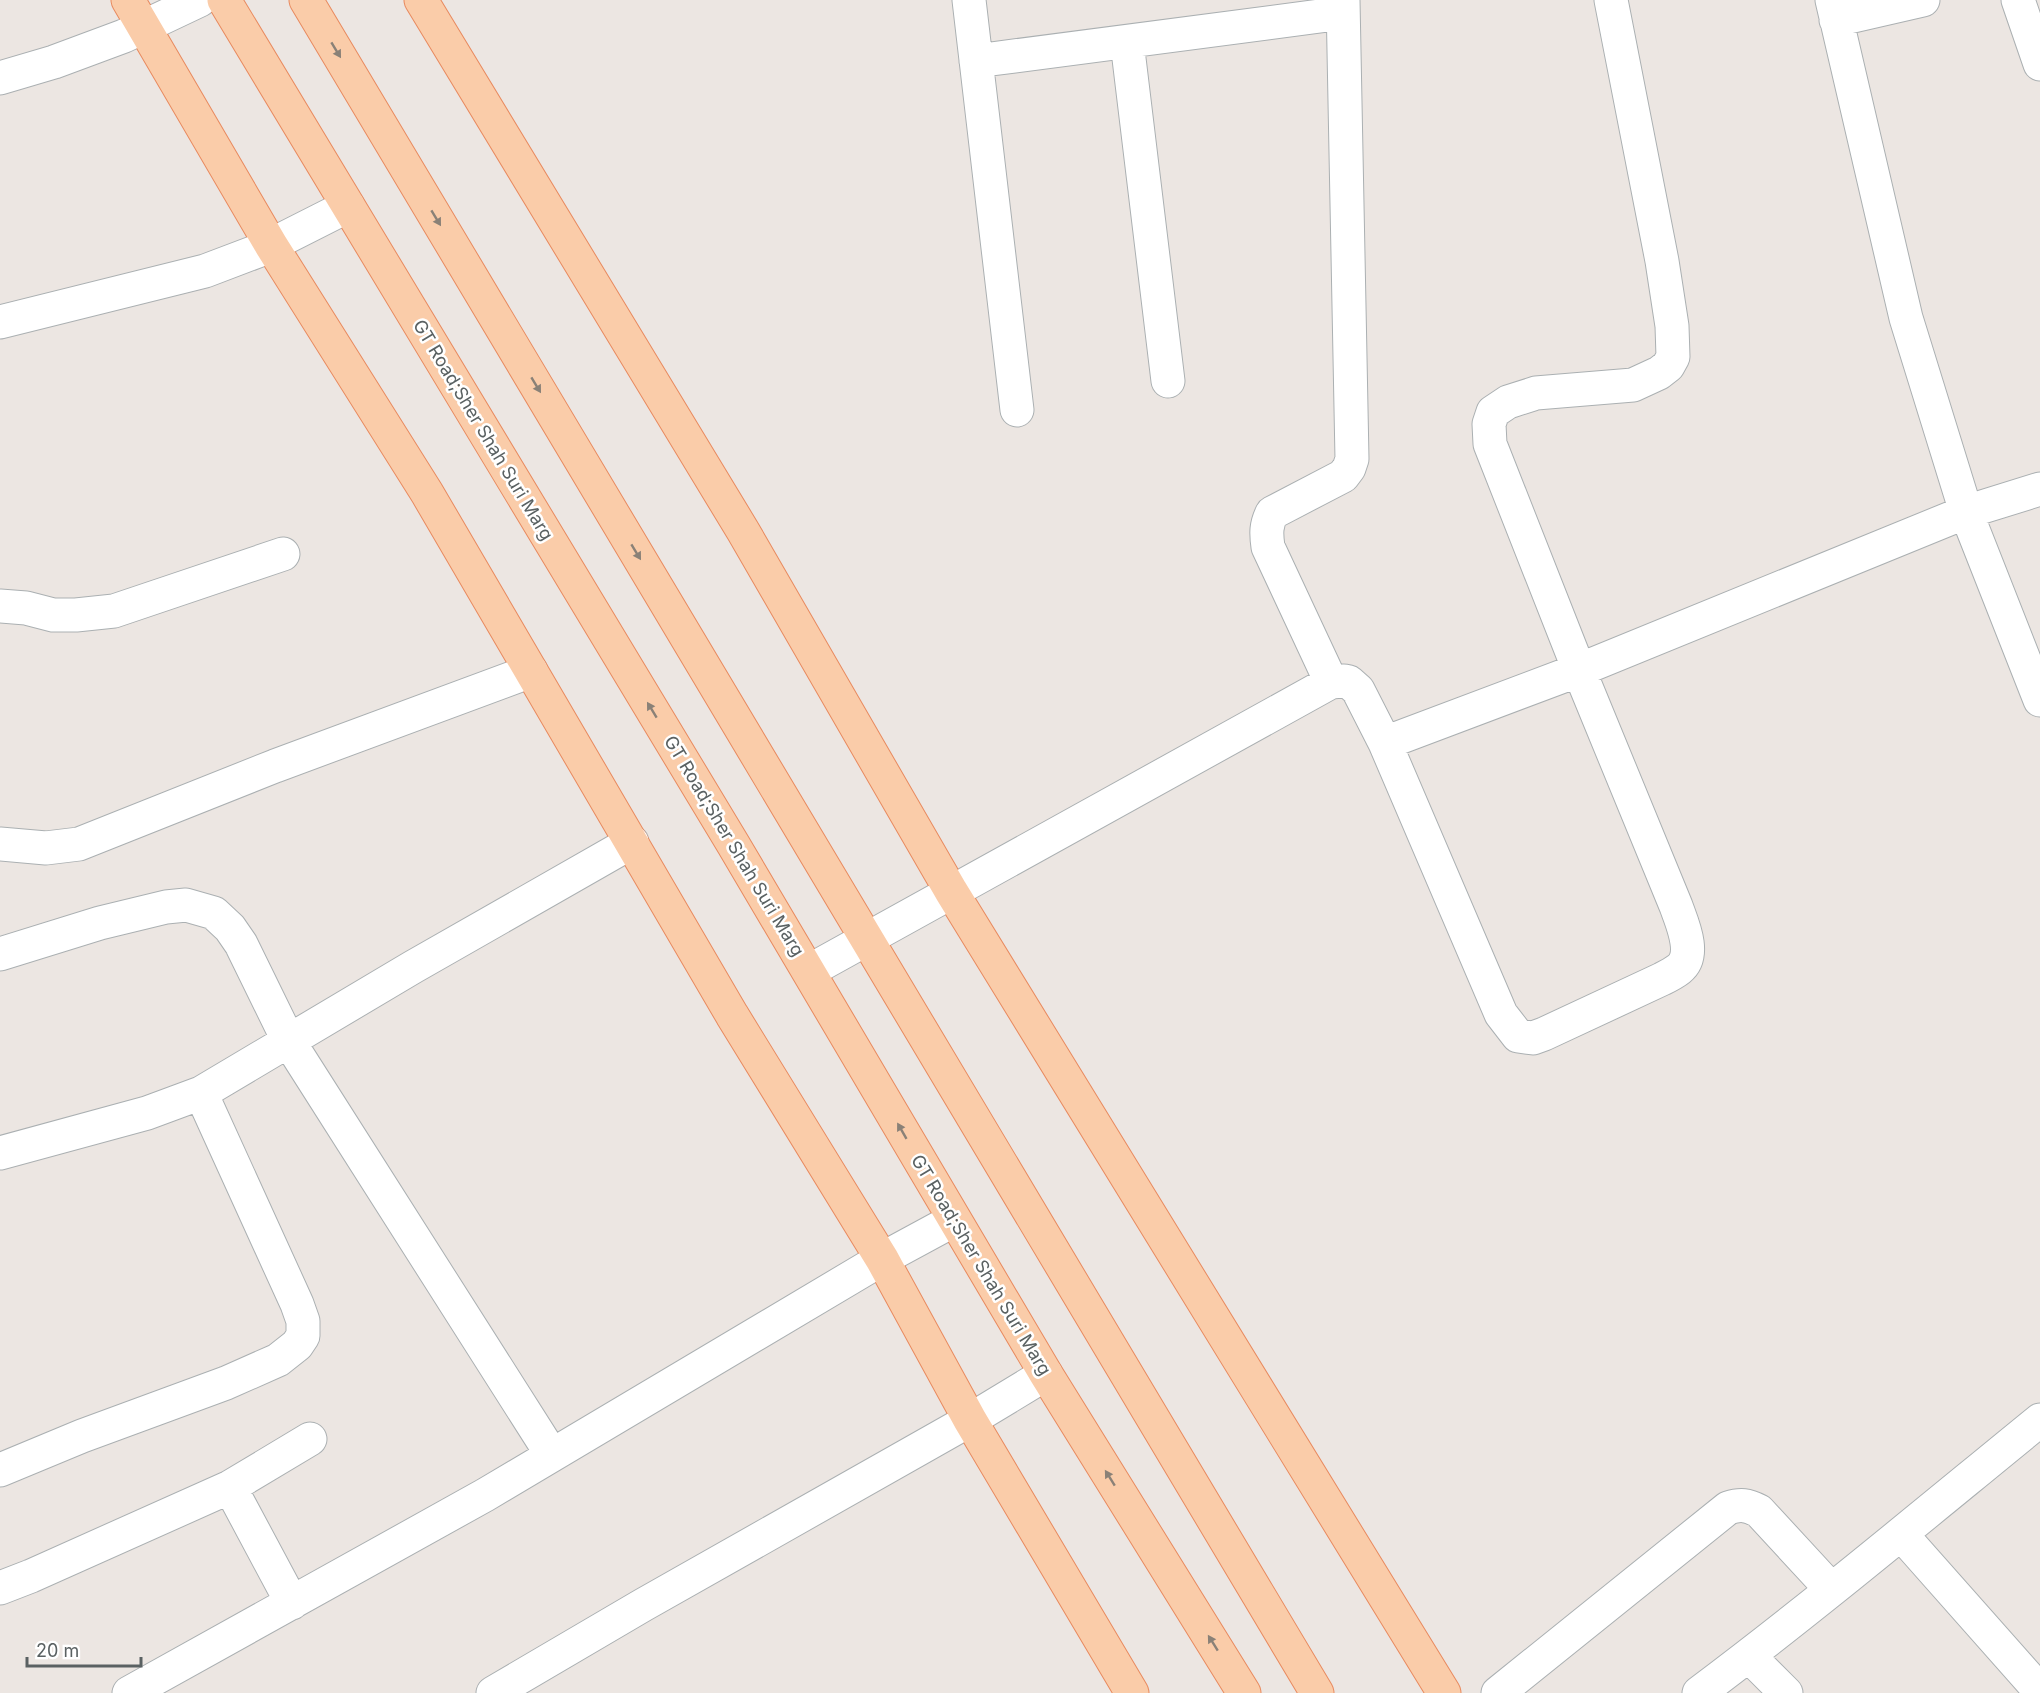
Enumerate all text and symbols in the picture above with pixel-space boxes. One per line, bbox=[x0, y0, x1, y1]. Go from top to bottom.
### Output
one-way arrow bbox=[330, 42, 341, 58]
one-way arrow bbox=[430, 210, 441, 226]
street label: GT Road;Sher Shah Suri Marg bbox=[409, 316, 558, 544]
one-way arrow bbox=[530, 377, 541, 393]
one-way arrow bbox=[630, 544, 641, 560]
one-way arrow bbox=[647, 702, 658, 718]
street label: GT Road;Sher Shah Suri Marg bbox=[660, 732, 809, 960]
one-way arrow bbox=[897, 1122, 907, 1139]
street label: GT Road;Sher Shah Suri Marg bbox=[907, 1151, 1056, 1379]
one-way arrow bbox=[1105, 1470, 1116, 1486]
scale bar bbox=[27, 1630, 141, 1668]
one-way arrow bbox=[1208, 1635, 1219, 1651]
text: 20 m bbox=[36, 1640, 79, 1661]

